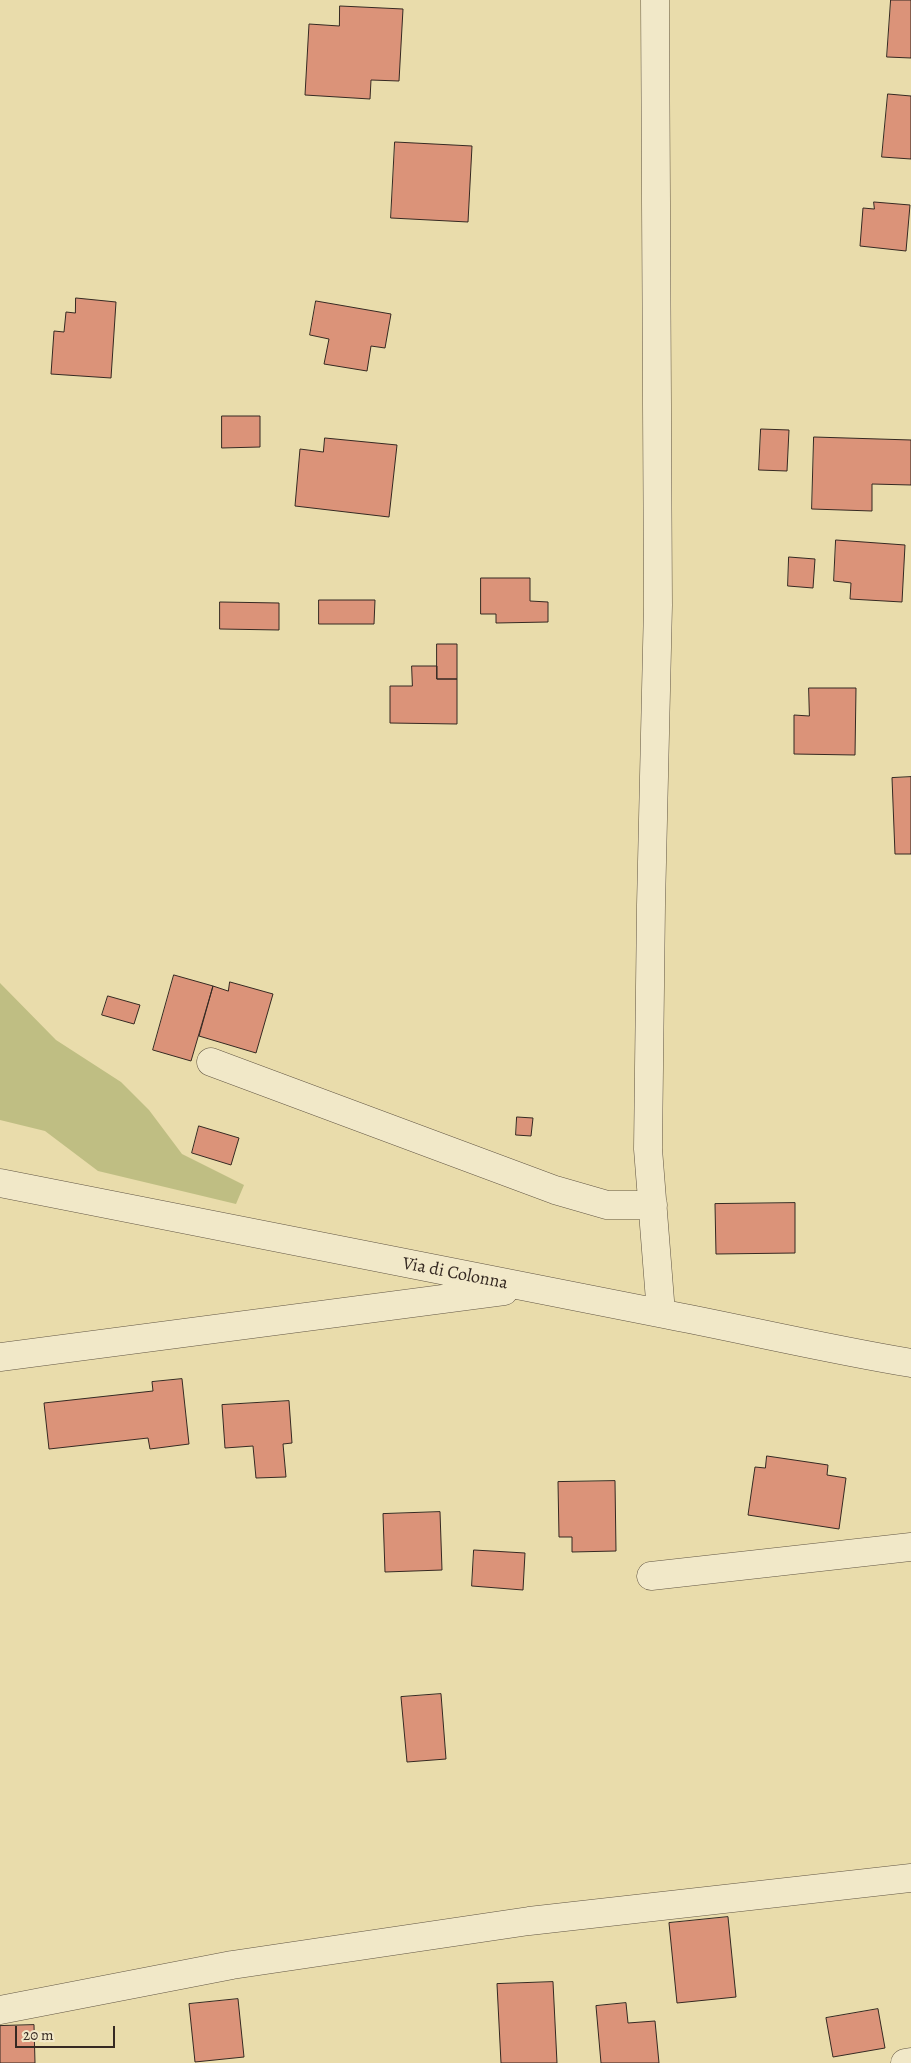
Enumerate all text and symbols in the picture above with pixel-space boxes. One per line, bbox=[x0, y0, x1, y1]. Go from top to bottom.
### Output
street label: Via di Colonna bbox=[400, 1253, 510, 1295]
scale bar bbox=[18, 2016, 118, 2048]
text: 20 m bbox=[23, 2025, 54, 2045]

